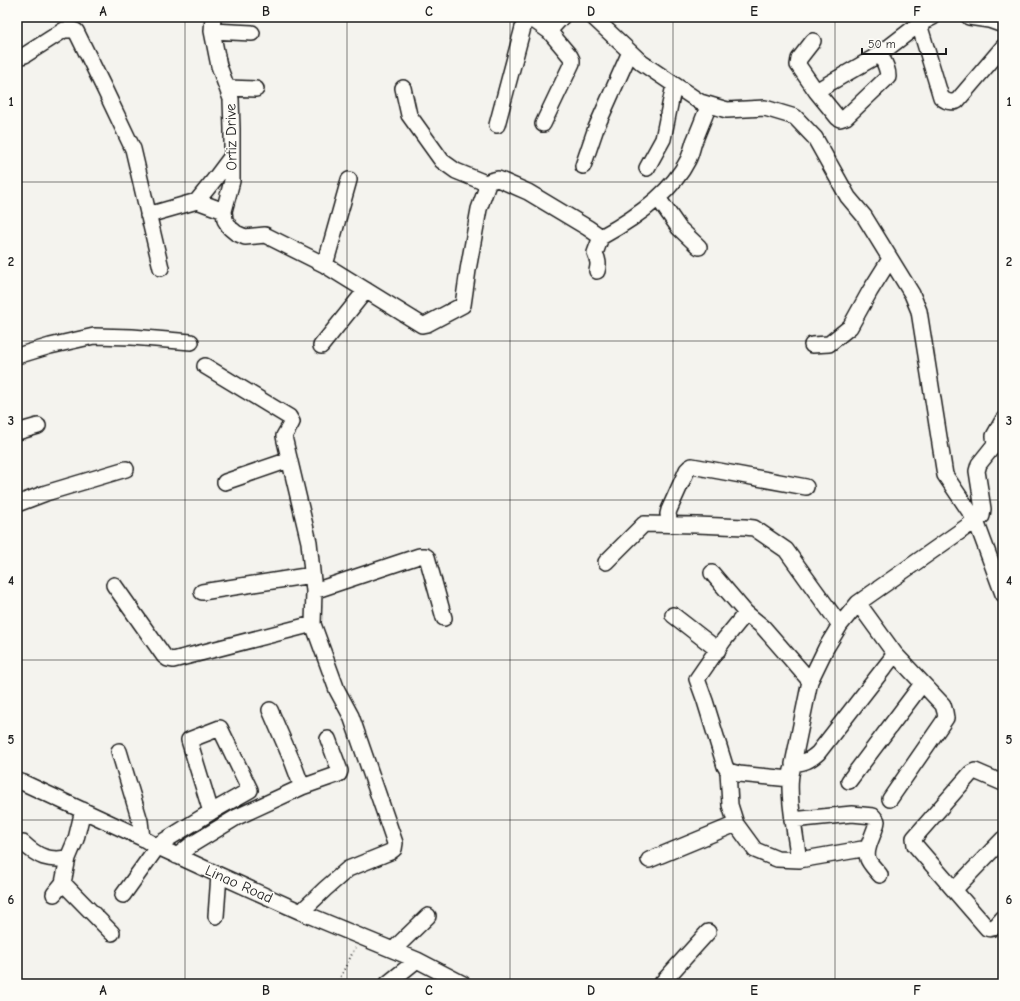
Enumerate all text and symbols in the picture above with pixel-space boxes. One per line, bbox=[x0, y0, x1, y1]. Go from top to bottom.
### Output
text: A bbox=[99, 4, 107, 19]
text: B bbox=[262, 4, 270, 19]
text: C bbox=[425, 4, 433, 19]
text: D bbox=[587, 4, 595, 19]
text: E bbox=[750, 4, 758, 19]
text: F bbox=[913, 4, 921, 19]
scale bar bbox=[862, 30, 946, 56]
text: 50 m bbox=[868, 37, 896, 51]
text: 1 bbox=[8, 94, 14, 109]
text: 1 bbox=[1006, 94, 1012, 109]
street label: Ortiz Drive bbox=[221, 103, 241, 171]
text: 2 bbox=[8, 254, 14, 269]
text: 2 bbox=[1006, 254, 1012, 269]
text: 3 bbox=[8, 413, 14, 428]
text: 3 bbox=[1006, 413, 1012, 428]
text: 4 bbox=[8, 573, 14, 588]
text: 4 bbox=[1006, 573, 1012, 588]
text: 5 bbox=[8, 732, 15, 747]
text: 5 bbox=[1006, 732, 1013, 747]
street label: Linao Road bbox=[202, 861, 276, 907]
text: 6 bbox=[8, 892, 15, 907]
text: 6 bbox=[1006, 892, 1013, 907]
text: A bbox=[99, 983, 107, 998]
text: B bbox=[262, 983, 270, 998]
text: C bbox=[425, 983, 433, 998]
text: D bbox=[587, 983, 595, 998]
text: E bbox=[750, 983, 758, 998]
text: F bbox=[913, 983, 921, 998]

